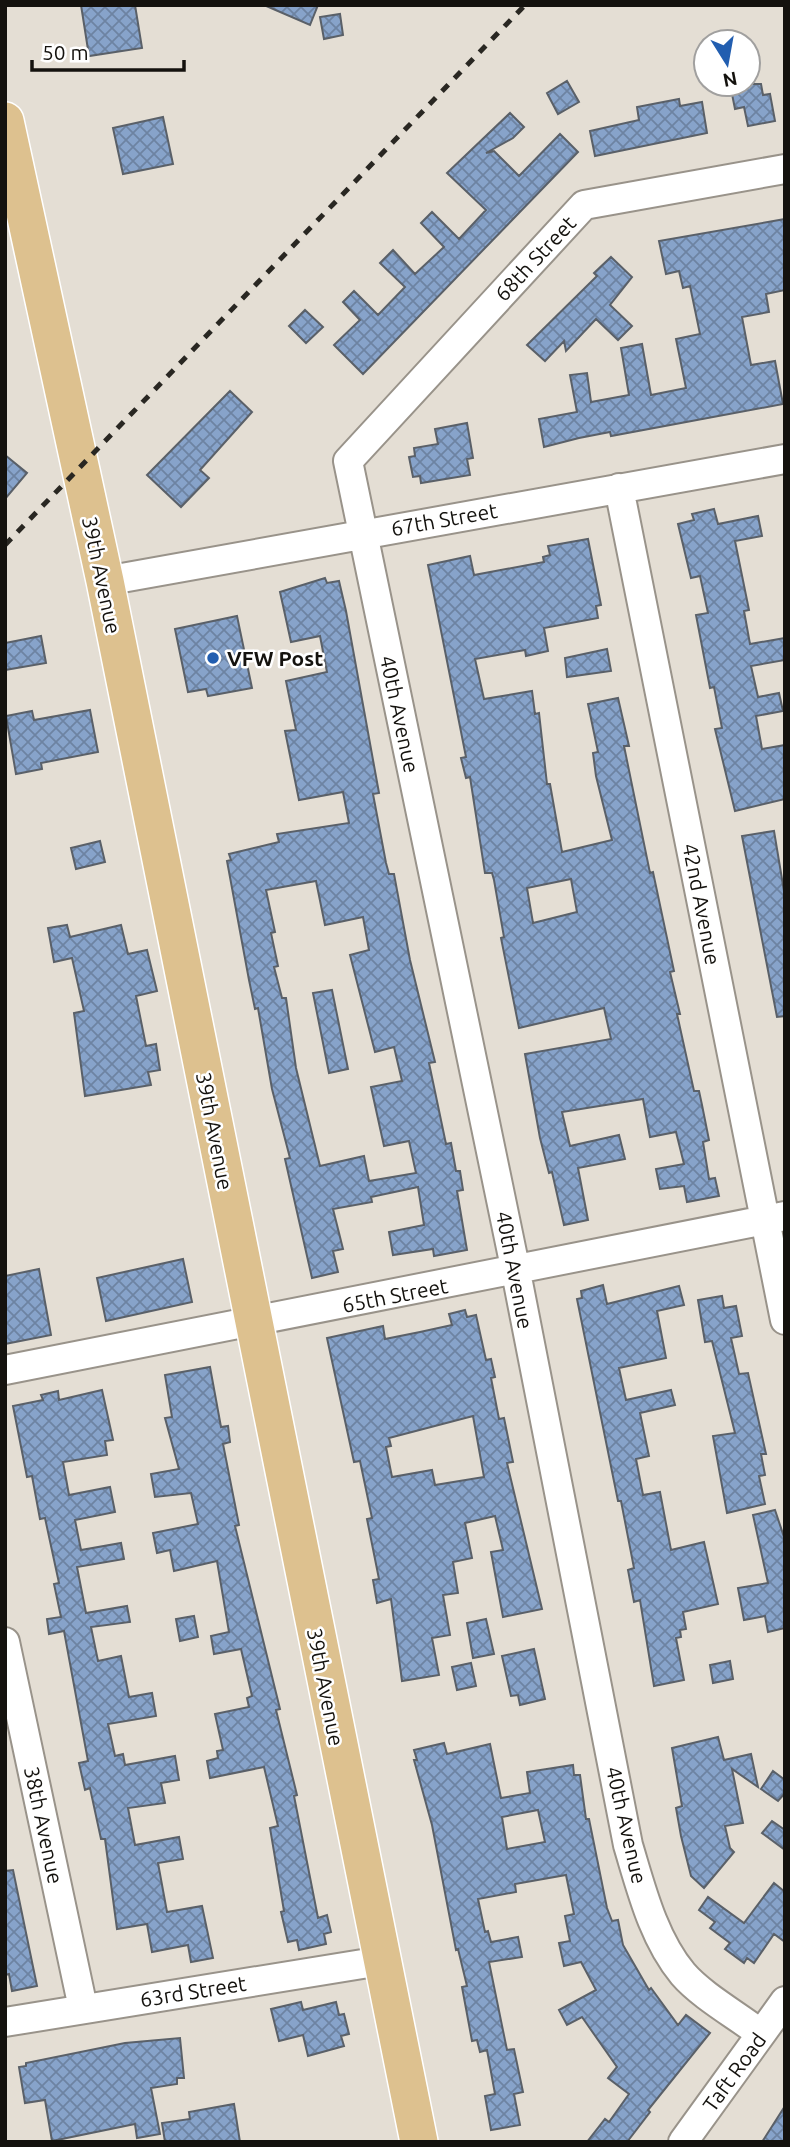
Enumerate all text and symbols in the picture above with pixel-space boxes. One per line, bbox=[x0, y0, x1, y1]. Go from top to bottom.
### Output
scale bar bbox=[32, 28, 184, 72]
north arrow bbox=[692, 28, 762, 98]
text: 50 m bbox=[42, 40, 89, 64]
text: N bbox=[721, 68, 739, 92]
street label: 68th Street bbox=[490, 211, 580, 305]
street label: 67th Street bbox=[389, 498, 499, 540]
street label: 39th Avenue bbox=[78, 514, 126, 636]
place label: VFW Post bbox=[227, 646, 323, 670]
marker: VFW Post bbox=[205, 650, 221, 666]
street label: 40th Avenue bbox=[376, 653, 424, 775]
street label: 42nd Avenue bbox=[678, 841, 726, 967]
street label: 39th Avenue bbox=[192, 1070, 238, 1192]
street label: 40th Avenue bbox=[492, 1209, 538, 1331]
street label: 65th Street bbox=[340, 1273, 450, 1317]
street label: 39th Avenue bbox=[303, 1626, 349, 1748]
street label: 38th Avenue bbox=[20, 1764, 68, 1886]
street label: 40th Avenue bbox=[602, 1764, 652, 1886]
street label: 63rd Street bbox=[138, 1971, 248, 2011]
street label: Taft Road bbox=[698, 2028, 770, 2116]

